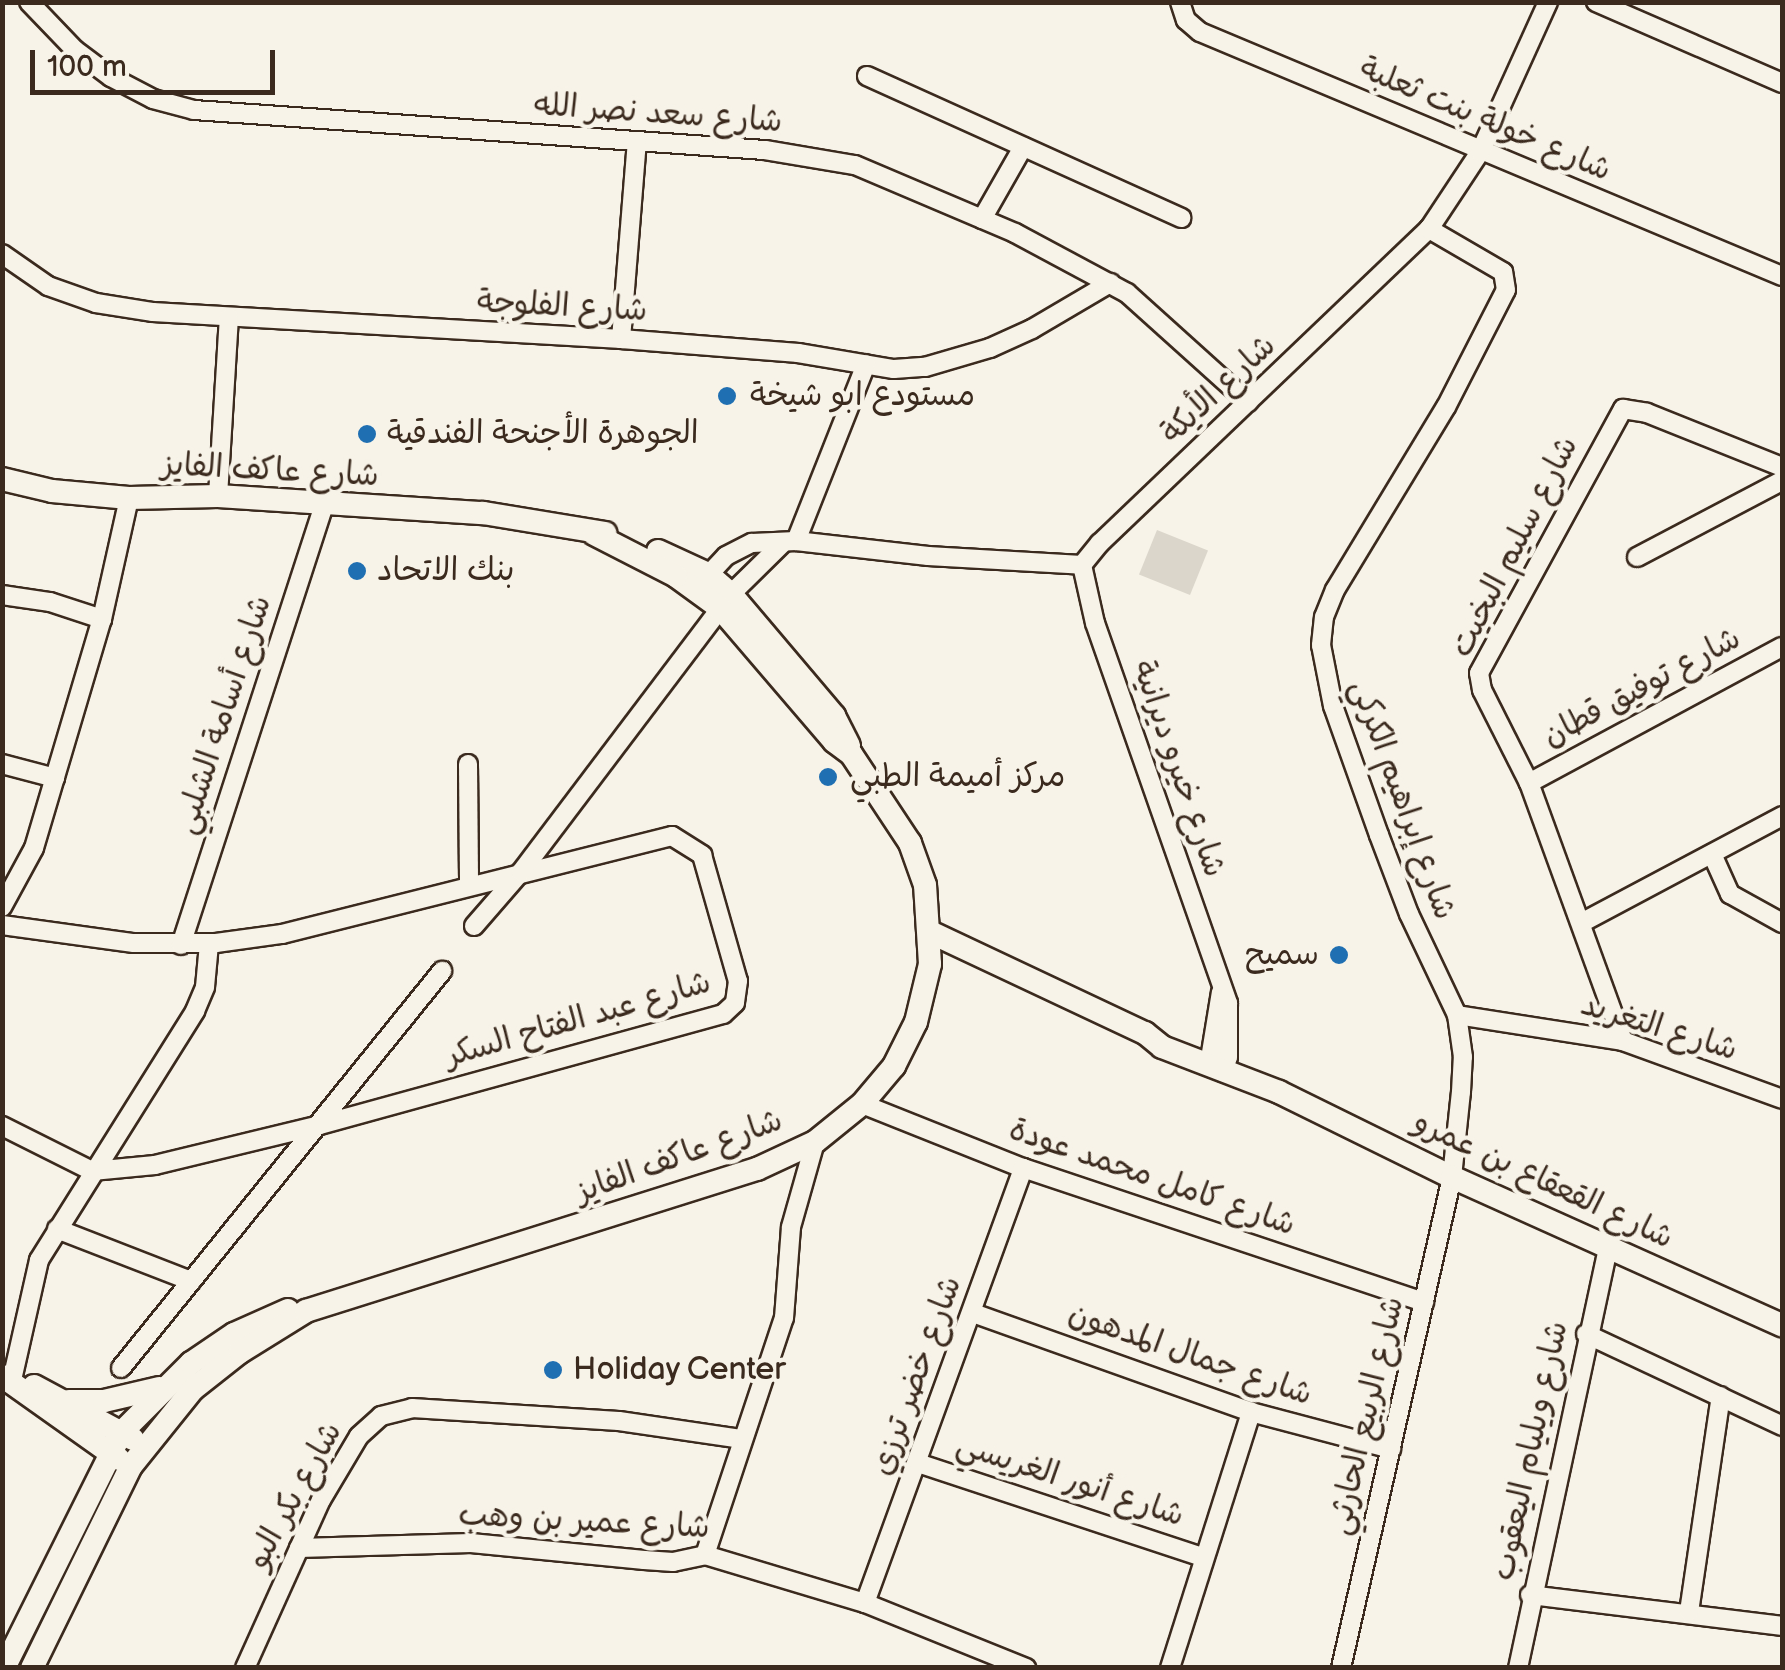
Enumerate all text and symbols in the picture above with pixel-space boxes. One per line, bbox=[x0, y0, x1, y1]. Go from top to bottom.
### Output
scale bar bbox=[35, 30, 280, 92]
text: 100 m bbox=[47, 49, 127, 85]
street label: شارع خولة بنت ثعلبة bbox=[1354, 50, 1616, 190]
street label: شارع سعد نصر الله bbox=[532, 86, 784, 142]
street label: شارع الفلوجة bbox=[476, 283, 648, 331]
street label: شارع الأيكة bbox=[1154, 327, 1284, 453]
place label: مستودع ابو شيخة bbox=[750, 377, 975, 415]
marker: مستودع ابو شيخة bbox=[714, 383, 740, 409]
place label: الجوهرة الأجنحة الفندقية bbox=[387, 415, 699, 453]
marker: الجوهرة الأجنحة الفندقية bbox=[356, 423, 378, 445]
street label: شارع سليم البخيت bbox=[1443, 430, 1587, 664]
street label: شارع عاكف الفايز bbox=[160, 446, 380, 496]
place label: بنك الاتحاد bbox=[377, 552, 515, 590]
marker: بنك الاتحاد bbox=[346, 560, 368, 582]
street label: شارع أسامة الشلبي bbox=[167, 591, 281, 839]
street label: شارع توفيق قطان bbox=[1536, 620, 1748, 756]
street label: شارع خيرو ديرانية bbox=[1123, 656, 1233, 882]
street label: شارع إبراهيم الكركي bbox=[1341, 675, 1463, 925]
place label: مركز أميمة الطبي bbox=[850, 758, 1065, 796]
marker: مركز أميمة الطبي bbox=[815, 764, 841, 790]
place label: سميح bbox=[1245, 936, 1319, 974]
marker: سميح bbox=[1328, 944, 1350, 966]
street label: شارع عبد الفتاح السكر bbox=[441, 964, 715, 1076]
street label: شارع التغريد bbox=[1576, 986, 1742, 1070]
street label: شارع عاكف الفايز bbox=[570, 1102, 788, 1212]
street label: شارع القعقاع بن عمرو bbox=[1407, 1104, 1679, 1258]
street label: شارع كامل محمد عودة bbox=[1004, 1111, 1300, 1245]
street label: شارع خضر ترزي bbox=[863, 1271, 971, 1481]
street label: شارع الربيع الحارثي bbox=[1321, 1293, 1413, 1539]
street label: شارع جمال المدهون bbox=[1063, 1295, 1317, 1415]
street label: شارع ويليام اليعقوب bbox=[1485, 1318, 1577, 1584]
place label: Holiday Center bbox=[573, 1351, 788, 1389]
marker: Holiday Center bbox=[542, 1359, 564, 1381]
street label: شارع بكر البو bbox=[239, 1416, 351, 1576]
street label: شارع أنور الغريسي bbox=[951, 1426, 1189, 1536]
street label: شارع عمير بن وهب bbox=[457, 1496, 711, 1548]

